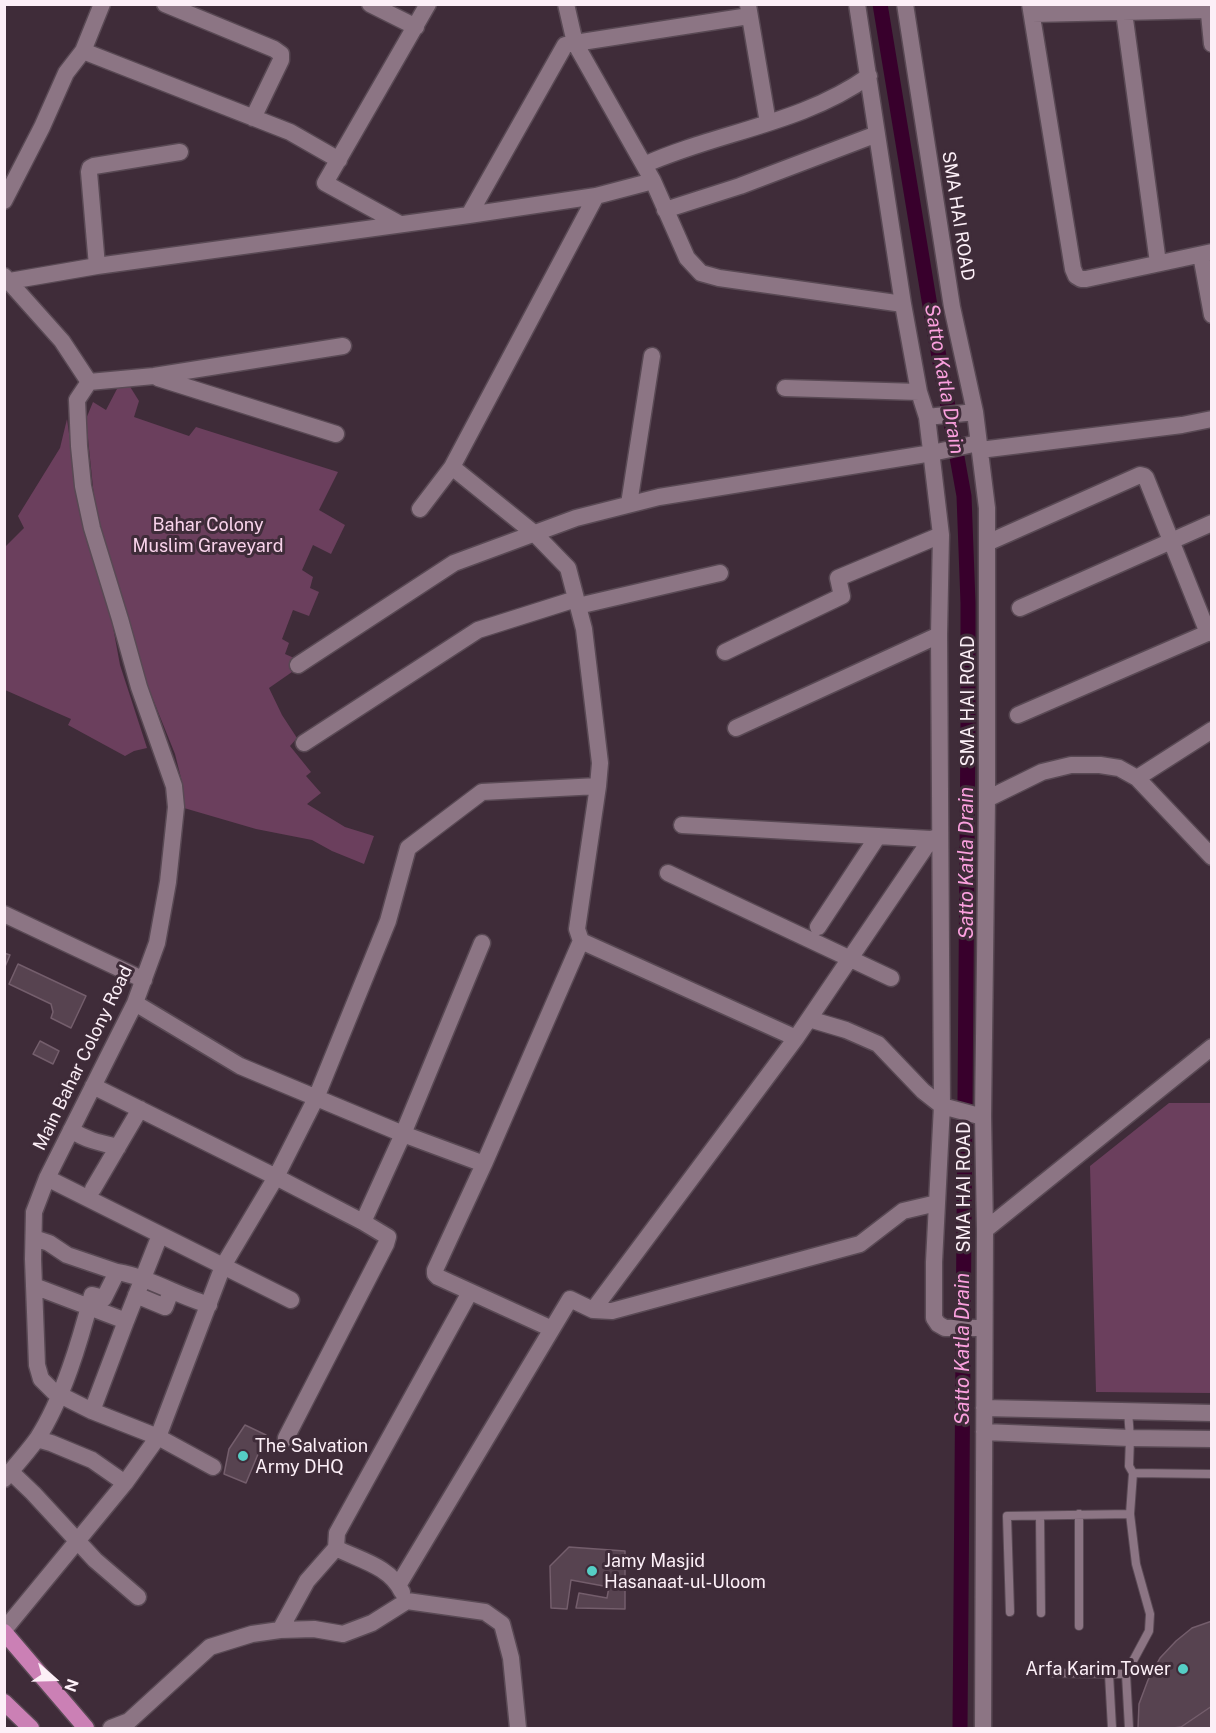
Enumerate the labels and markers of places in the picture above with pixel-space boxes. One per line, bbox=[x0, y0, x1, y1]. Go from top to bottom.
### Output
place label: The Salvation Army DHQ bbox=[255, 1435, 368, 1478]
marker: The Salvation Army DHQ bbox=[236, 1449, 250, 1463]
place label: Jamy Masjid Hasanaat-ul-Uloom bbox=[604, 1550, 766, 1592]
marker: Jamy Masjid Hasanaat-ul-Uloom bbox=[585, 1564, 599, 1578]
place label: Arfa Karim Tower bbox=[1025, 1658, 1171, 1680]
marker: Arfa Karim Tower bbox=[1176, 1662, 1190, 1676]

